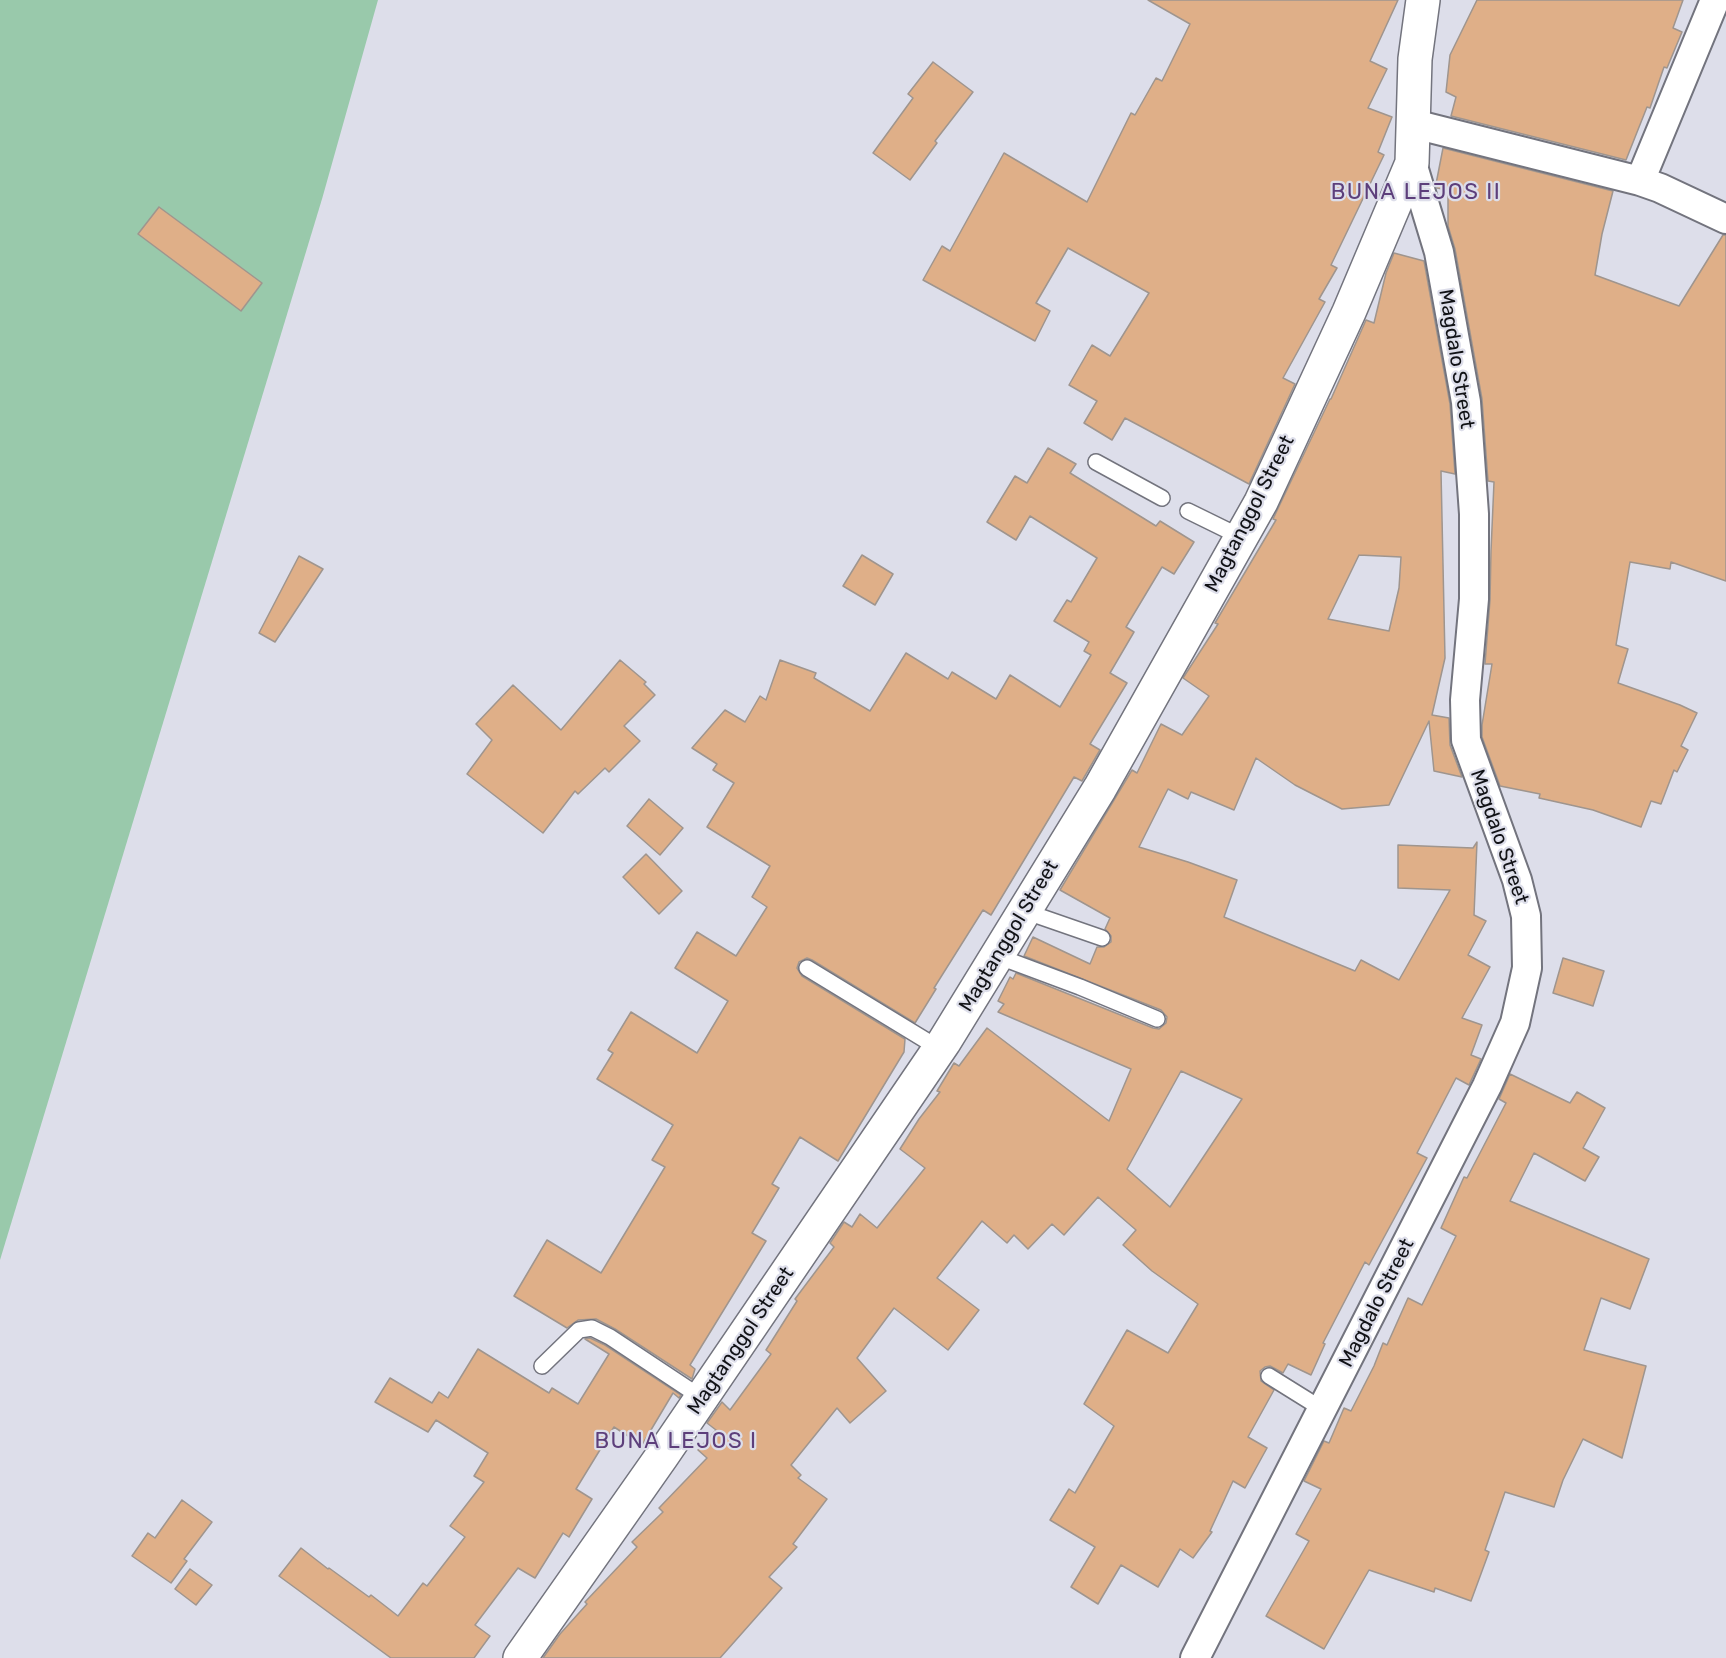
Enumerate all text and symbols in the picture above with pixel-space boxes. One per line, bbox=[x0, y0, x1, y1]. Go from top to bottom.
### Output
district label: BUNA LEJOS II bbox=[1331, 180, 1501, 206]
street label: Magdalo Street bbox=[1433, 288, 1479, 430]
street label: Magtanggol Street bbox=[1200, 432, 1300, 596]
street label: Magdalo Street bbox=[1465, 767, 1533, 907]
street label: Magtanggol Street bbox=[954, 856, 1064, 1016]
street label: Magdalo Street bbox=[1334, 1235, 1420, 1371]
street label: Magtanggol Street bbox=[683, 1263, 799, 1419]
district label: BUNA LEJOS I bbox=[594, 1429, 758, 1455]

